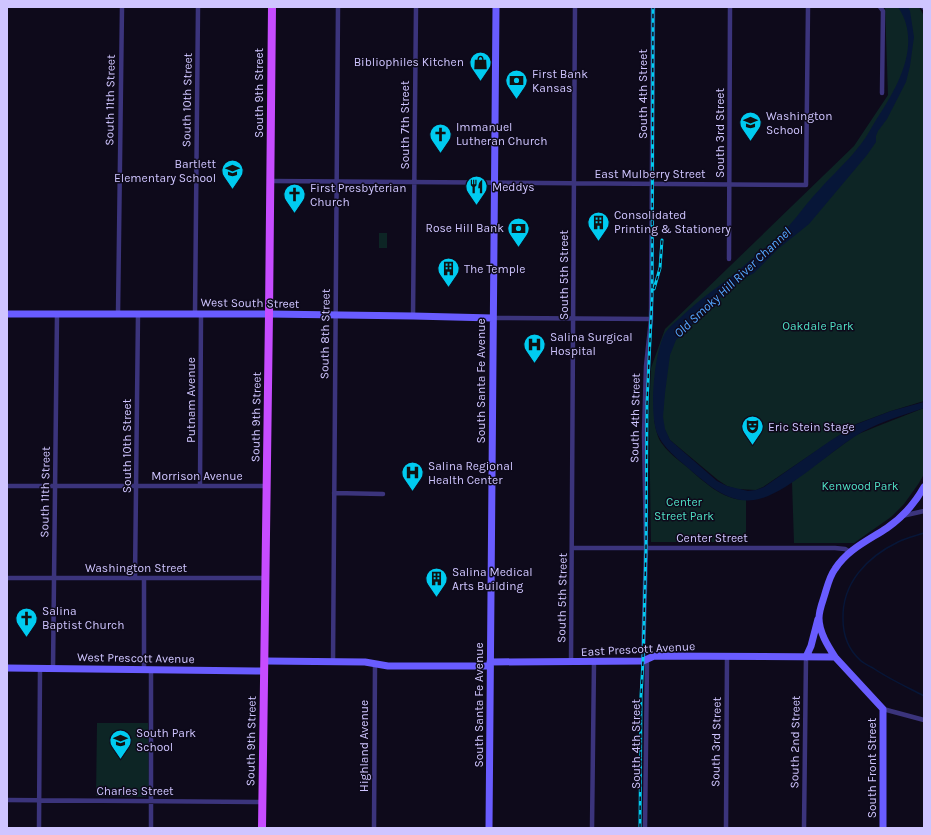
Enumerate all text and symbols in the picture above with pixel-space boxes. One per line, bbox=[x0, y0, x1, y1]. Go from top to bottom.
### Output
street label: South 9th Street bbox=[252, 47, 266, 138]
shop icon: Bibliophiles Kitchen bbox=[467, 49, 493, 82]
street label: South 4th Street bbox=[636, 49, 650, 139]
street label: South 10th Street bbox=[179, 52, 195, 147]
street label: South 11th Street bbox=[102, 54, 118, 146]
place label: Bibliophiles Kitchen bbox=[354, 55, 464, 69]
place label: First Bank Kansas bbox=[532, 67, 588, 95]
bank icon: First Bank Kansas bbox=[504, 68, 530, 101]
street label: South 7th Street bbox=[398, 80, 412, 169]
street label: South 3rd Street bbox=[713, 88, 727, 178]
place label: Washington School bbox=[766, 109, 832, 137]
school or university icon: Washington School bbox=[738, 110, 764, 143]
place label: Immanuel Lutheran Church bbox=[456, 120, 547, 148]
church icon: Immanuel Lutheran Church bbox=[427, 121, 453, 154]
place label: Bartlett Elementary School bbox=[114, 157, 216, 185]
school or university icon: Bartlett Elementary School bbox=[219, 158, 245, 191]
street label: East Mulberry Street bbox=[594, 167, 706, 181]
restaurant icon: Meddys bbox=[463, 174, 489, 207]
place label: Meddys bbox=[492, 180, 534, 194]
place label: First Presbyterian Church bbox=[310, 181, 406, 209]
church icon: First Presbyterian Church bbox=[281, 182, 307, 215]
place label: Consolidated Printing & Stationery bbox=[614, 208, 731, 236]
building icon: Consolidated Printing & Stationery bbox=[585, 209, 611, 242]
bank icon: Rose Hill Bank bbox=[506, 215, 532, 248]
place label: Rose Hill Bank bbox=[426, 221, 504, 235]
water label: Old Smoky Hill River Channel bbox=[671, 224, 794, 341]
street label: South 5th Street bbox=[557, 230, 571, 320]
building icon: The Temple bbox=[436, 256, 462, 289]
place label: The Temple bbox=[464, 262, 525, 276]
street label: South 8th Street bbox=[317, 288, 333, 379]
street label: West South Street bbox=[200, 295, 300, 311]
street label: South Santa Fe Avenue bbox=[474, 318, 488, 444]
park label: Oakdale Park bbox=[782, 319, 854, 333]
place label: Salina Surgical Hospital bbox=[550, 330, 633, 358]
hospital icon: Salina Surgical Hospital bbox=[522, 331, 548, 364]
street label: Putnam Avenue bbox=[184, 357, 198, 443]
street label: South 9th Street bbox=[248, 371, 264, 462]
street label: South 4th Street bbox=[627, 372, 643, 463]
street label: South 10th Street bbox=[120, 398, 134, 493]
theatre icon: Eric Stein Stage bbox=[740, 414, 766, 447]
place label: Eric Stein Stage bbox=[768, 420, 855, 434]
street label: South 11th Street bbox=[37, 446, 53, 538]
place label: Salina Regional Health Center bbox=[428, 459, 513, 487]
hospital icon: Salina Regional Health Center bbox=[399, 460, 425, 493]
street label: Morrison Avenue bbox=[151, 469, 243, 483]
park label: Kenwood Park bbox=[822, 479, 899, 493]
park label: Center Street Park bbox=[654, 495, 714, 523]
street label: Center Street bbox=[676, 531, 748, 545]
street label: South 5th Street bbox=[554, 552, 570, 643]
street label: Washington Street bbox=[85, 561, 188, 575]
place label: Salina Medical Arts Building bbox=[452, 565, 533, 593]
building icon: Salina Medical Arts Building bbox=[424, 566, 450, 599]
place label: Salina Baptist Church bbox=[42, 604, 124, 632]
church icon: Salina Baptist Church bbox=[14, 605, 40, 638]
street label: East Prescott Avenue bbox=[580, 639, 696, 659]
street label: South Santa Fe Avenue bbox=[472, 642, 486, 768]
street label: West Prescott Avenue bbox=[77, 650, 195, 666]
street label: South 9th Street bbox=[243, 695, 259, 786]
street label: South 2nd Street bbox=[787, 695, 803, 789]
street label: South 3rd Street bbox=[708, 696, 724, 787]
street label: South 4th Street bbox=[629, 699, 643, 789]
street label: Highland Avenue bbox=[357, 700, 371, 792]
street label: South Front Street bbox=[865, 717, 879, 818]
place label: South Park School bbox=[136, 726, 196, 754]
school or university icon: South Park School bbox=[107, 727, 133, 760]
street label: Charles Street bbox=[96, 784, 174, 798]

